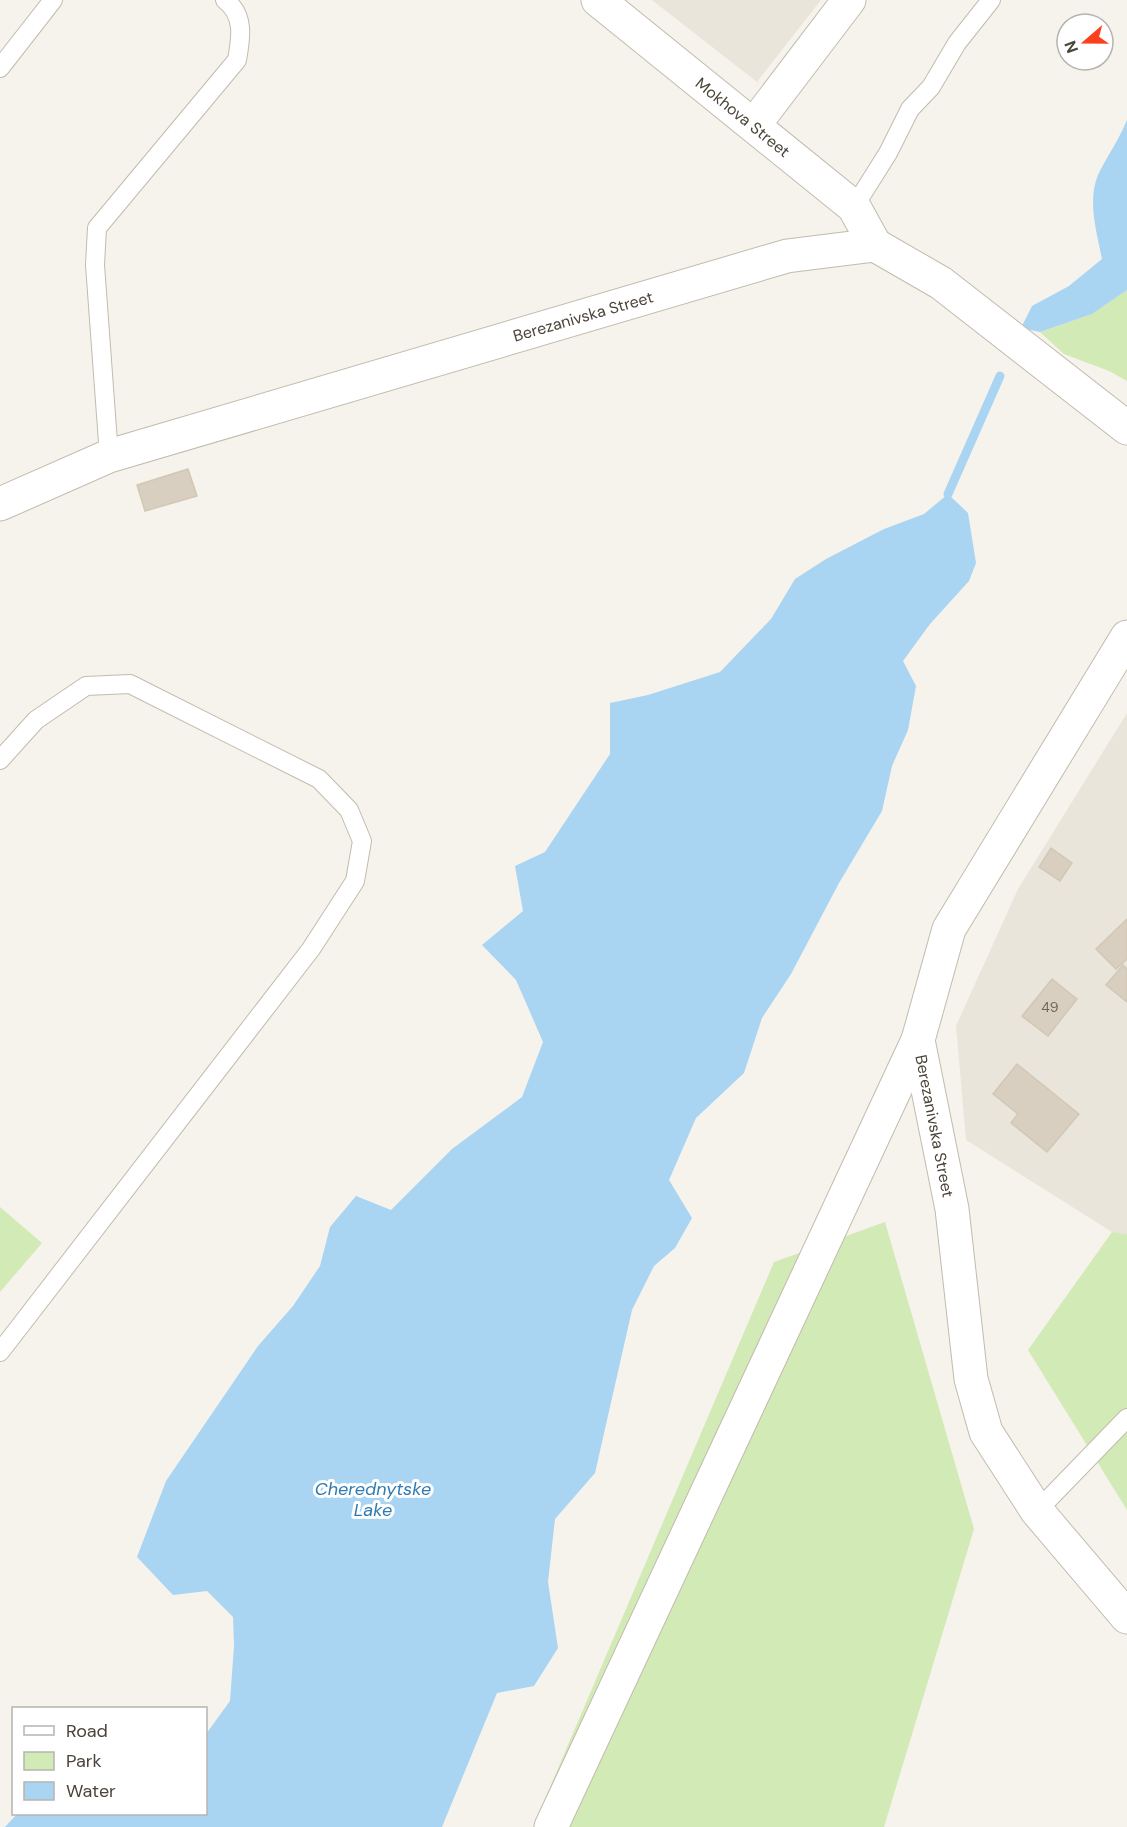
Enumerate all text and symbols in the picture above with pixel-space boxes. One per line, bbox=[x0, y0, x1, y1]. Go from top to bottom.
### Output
north arrow bbox=[1055, 12, 1115, 72]
text: N bbox=[1060, 38, 1083, 56]
street label: Mokhova Street bbox=[691, 73, 794, 162]
street label: Berezanivska Street bbox=[511, 286, 656, 347]
house number: 49 bbox=[1041, 998, 1059, 1016]
street label: Berezanivska Street bbox=[910, 1053, 959, 1199]
water label: Cherednytske Lake bbox=[315, 1477, 431, 1522]
legend bbox=[12, 1707, 207, 1815]
text: Road bbox=[66, 1719, 108, 1743]
text: Park bbox=[66, 1749, 102, 1773]
text: Water bbox=[66, 1779, 116, 1803]

